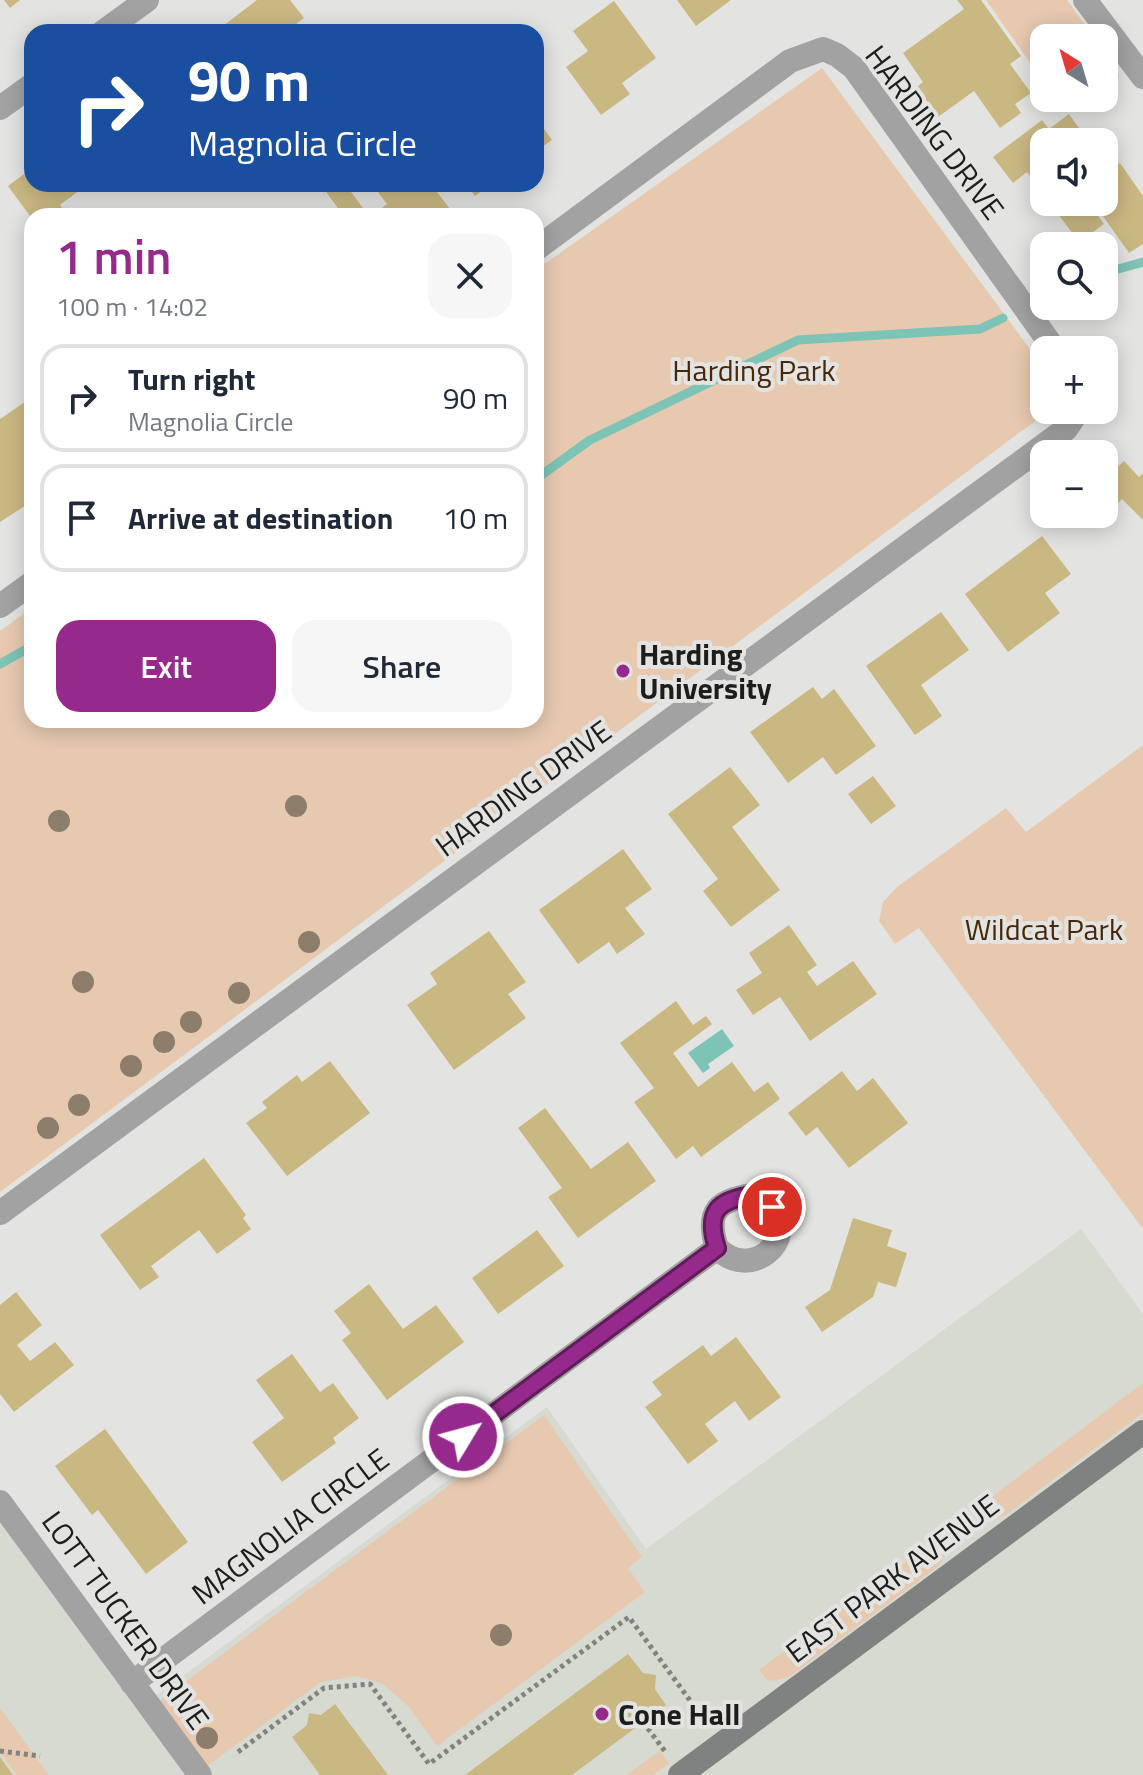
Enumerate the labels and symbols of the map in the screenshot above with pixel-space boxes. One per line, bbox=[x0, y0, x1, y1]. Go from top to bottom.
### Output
north arrow bbox=[1030, 24, 1118, 112]
street label: HARDING DRIVE bbox=[854, 35, 1016, 229]
park label: Harding Park bbox=[672, 347, 836, 393]
place label: Harding University bbox=[639, 631, 772, 711]
marker: Harding University bbox=[614, 662, 632, 680]
street label: HARDING DRIVE bbox=[425, 708, 621, 868]
park label: Wildcat Park bbox=[965, 906, 1123, 952]
pin bbox=[738, 1173, 806, 1241]
position arrow bbox=[421, 1395, 505, 1479]
street label: MAGNOLIA CIRCLE bbox=[182, 1436, 398, 1616]
street label: EAST PARK AVENUE bbox=[776, 1482, 1008, 1674]
street label: LOTT TUCKER DRIVE bbox=[31, 1501, 221, 1739]
place label: Cone Hall bbox=[618, 1691, 740, 1737]
marker: Cone Hall bbox=[593, 1705, 611, 1723]

